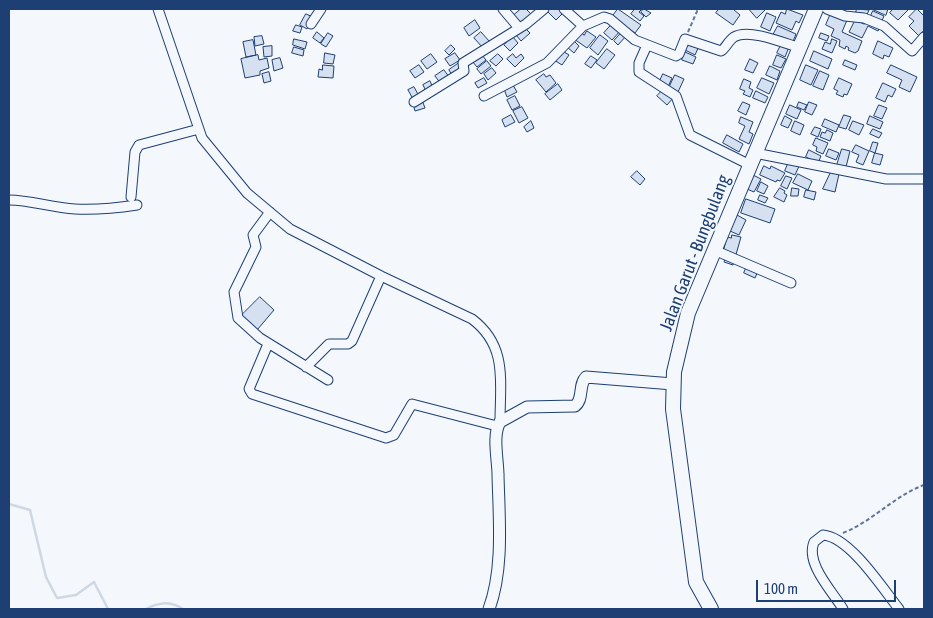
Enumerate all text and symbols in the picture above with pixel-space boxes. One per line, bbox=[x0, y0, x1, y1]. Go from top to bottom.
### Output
street label: Jalan Garut - Bungbulang bbox=[655, 172, 735, 334]
scale bar bbox=[758, 570, 898, 602]
text: 100 m bbox=[764, 580, 798, 597]

